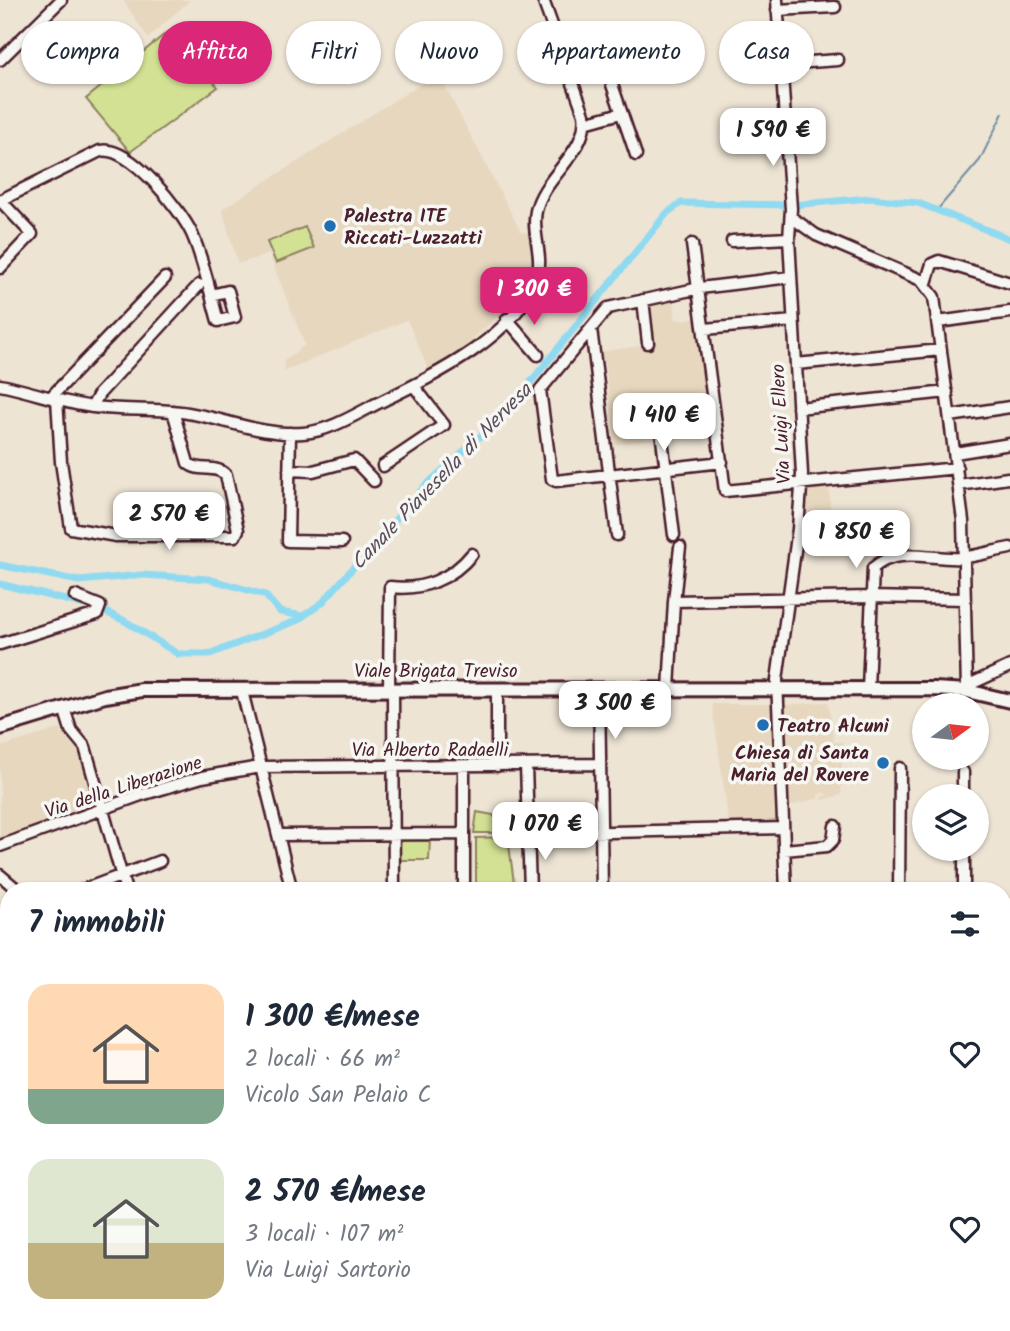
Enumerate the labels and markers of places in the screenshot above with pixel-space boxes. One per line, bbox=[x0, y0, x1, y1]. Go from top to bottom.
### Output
pin: 1 590 € bbox=[708, 108, 838, 168]
place label: Palestra ITE Riccati-Luzzatti bbox=[344, 202, 483, 254]
marker: Palestra ITE Riccati-Luzzatti bbox=[322, 218, 338, 234]
pin: 1 300 € bbox=[469, 268, 599, 327]
pin: 1 410 € bbox=[599, 393, 729, 453]
pin: 2 570 € bbox=[104, 492, 234, 552]
pin: 1 850 € bbox=[791, 510, 921, 570]
pin: 3 500 € bbox=[550, 682, 680, 741]
place label: Teatro Alcuni bbox=[777, 712, 890, 742]
marker: Teatro Alcuni bbox=[755, 717, 771, 733]
place label: Chiesa di Santa Maria del Rovere bbox=[731, 739, 869, 791]
marker: Chiesa di Santa Maria del Rovere bbox=[875, 755, 891, 771]
pin: 1 070 € bbox=[480, 802, 610, 862]

